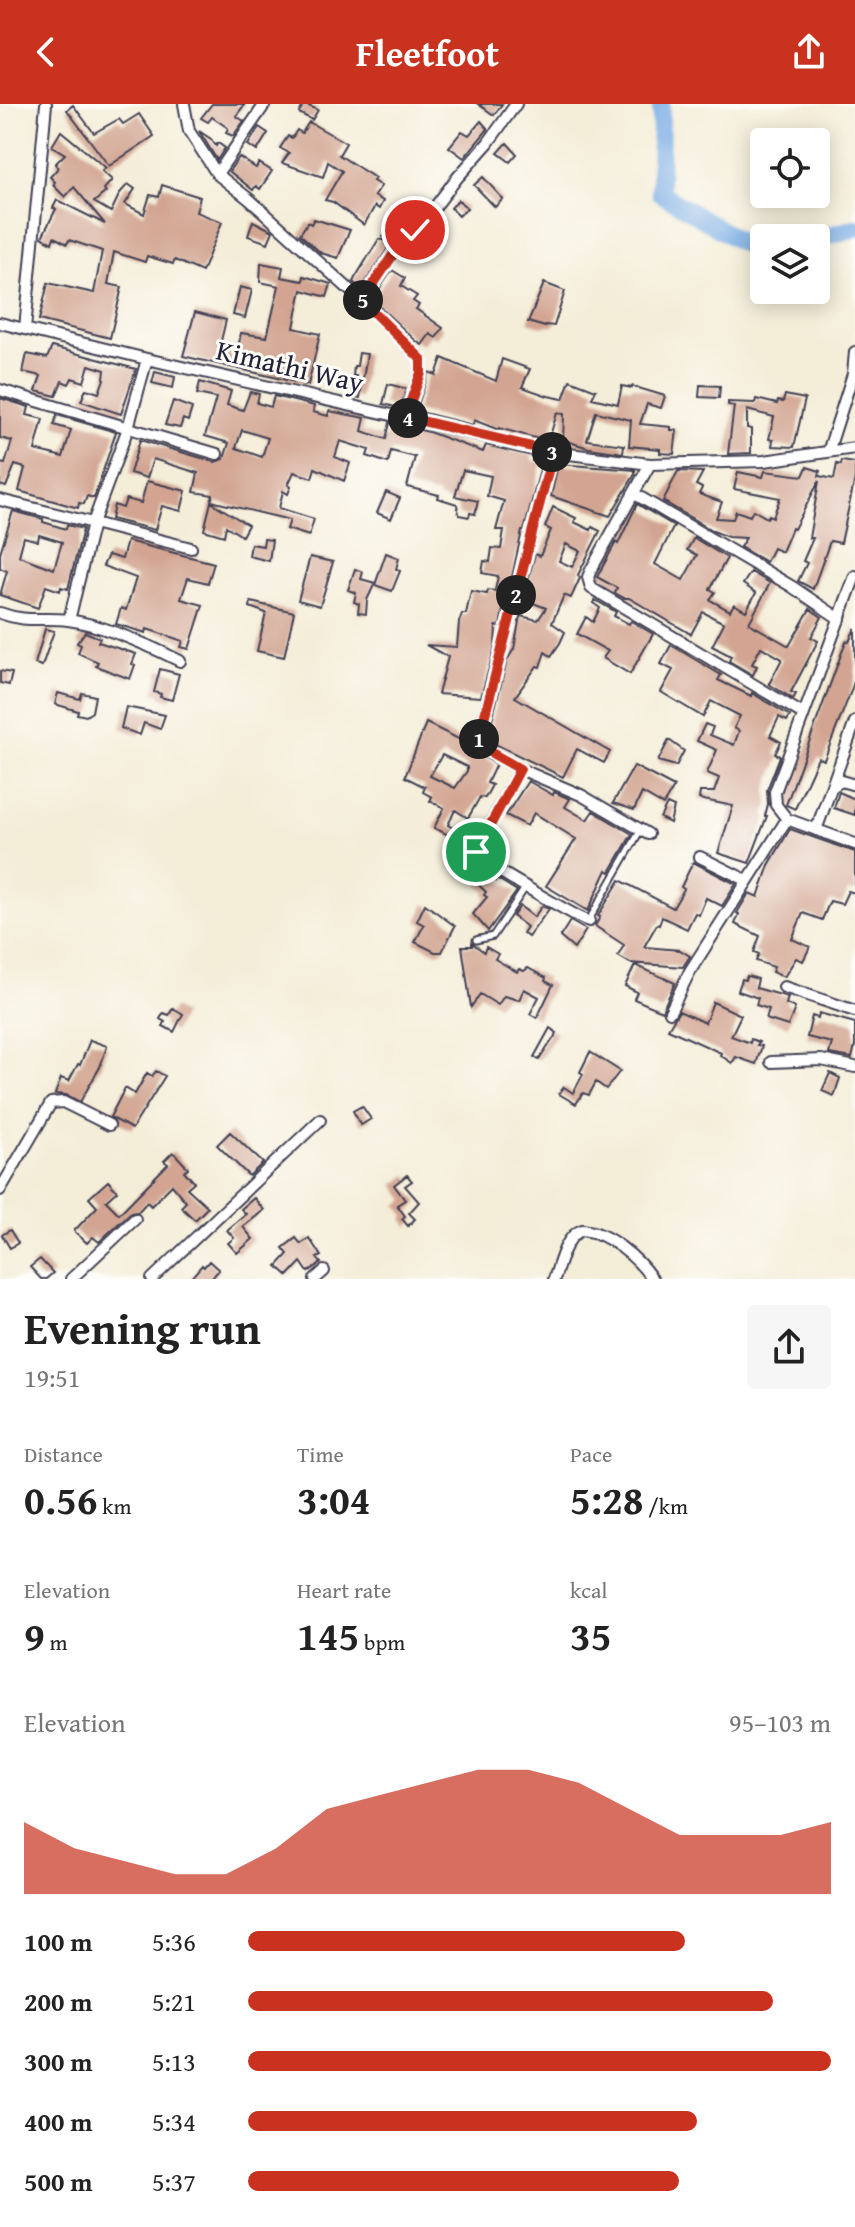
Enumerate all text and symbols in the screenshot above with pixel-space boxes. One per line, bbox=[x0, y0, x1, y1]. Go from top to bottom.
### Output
text: Fleetfoot bbox=[356, 26, 499, 79]
icon: back bbox=[24, 30, 68, 74]
icon: share bbox=[787, 30, 831, 74]
map controls bbox=[750, 128, 830, 304]
button: locate bbox=[750, 128, 830, 208]
pin bbox=[381, 196, 449, 264]
icon: check bbox=[393, 208, 437, 252]
button: layers bbox=[750, 224, 830, 304]
pin: 5 bbox=[343, 280, 383, 320]
text: 5 bbox=[357, 284, 369, 316]
street label: Kimathi Way bbox=[212, 329, 368, 402]
pin: 4 bbox=[388, 398, 428, 438]
text: 4 bbox=[402, 402, 414, 434]
pin: 3 bbox=[532, 432, 572, 472]
text: 3 bbox=[546, 436, 558, 468]
pin: 2 bbox=[496, 575, 536, 615]
text: 2 bbox=[510, 579, 522, 611]
pin: 1 bbox=[459, 719, 499, 759]
text: 1 bbox=[473, 723, 485, 755]
pin bbox=[442, 818, 510, 886]
icon: arrive bbox=[454, 830, 498, 874]
text: Evening run bbox=[24, 1296, 261, 1360]
button: share bbox=[747, 1305, 831, 1389]
text: 19:51 bbox=[24, 1358, 80, 1397]
text: Distance bbox=[24, 1438, 103, 1470]
text: Time bbox=[297, 1438, 344, 1470]
text: Pace bbox=[570, 1438, 612, 1470]
text: 0.56 bbox=[24, 1470, 97, 1529]
text: 3:04 bbox=[297, 1470, 370, 1529]
text: 5:28 bbox=[570, 1470, 643, 1529]
text: km bbox=[97, 1490, 131, 1522]
text: /km bbox=[643, 1490, 688, 1522]
text: Elevation bbox=[24, 1574, 110, 1606]
text: Heart rate bbox=[297, 1574, 391, 1606]
text: kcal bbox=[570, 1574, 608, 1606]
text: 9 bbox=[24, 1606, 45, 1665]
text: 145 bbox=[297, 1606, 359, 1665]
text: 35 bbox=[570, 1606, 611, 1665]
text: m bbox=[45, 1626, 68, 1658]
text: bpm bbox=[359, 1626, 405, 1658]
text: Elevation bbox=[24, 1703, 126, 1742]
text: 95–103 m bbox=[729, 1703, 831, 1742]
text: 100 m bbox=[24, 1922, 92, 1961]
text: 5:36 bbox=[152, 1922, 196, 1961]
text: 200 m bbox=[24, 1982, 92, 2021]
text: 5:21 bbox=[152, 1982, 196, 2021]
text: 300 m bbox=[24, 2042, 92, 2081]
text: 5:13 bbox=[152, 2042, 196, 2081]
text: 400 m bbox=[24, 2102, 92, 2141]
text: 5:34 bbox=[152, 2102, 196, 2141]
text: 500 m bbox=[24, 2162, 92, 2201]
text: 5:37 bbox=[152, 2162, 196, 2201]

